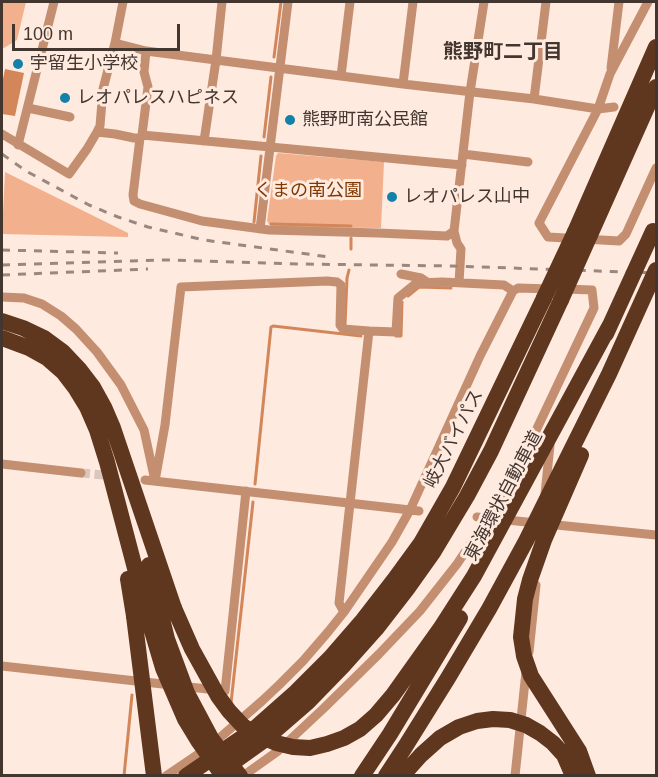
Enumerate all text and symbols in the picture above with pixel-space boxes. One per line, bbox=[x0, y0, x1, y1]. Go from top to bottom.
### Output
scale bar bbox=[15, 12, 183, 50]
text: 100 m bbox=[23, 24, 73, 44]
district label: 熊野町二丁目 bbox=[443, 40, 563, 64]
place label: 宇留生小学校 bbox=[30, 53, 138, 75]
marker: 宇留生小学校 bbox=[11, 57, 25, 71]
place label: レオパレスハピネス bbox=[77, 87, 239, 109]
marker: レオパレスハピネス bbox=[58, 91, 72, 105]
place label: 熊野町南公民館 bbox=[302, 109, 428, 131]
marker: 熊野町南公民館 bbox=[283, 113, 297, 127]
park label: くまの南公園 bbox=[254, 180, 362, 202]
place label: レオパレス山中 bbox=[404, 186, 530, 208]
marker: レオパレス山中 bbox=[385, 190, 399, 204]
street label: 岐大バイパス bbox=[420, 386, 488, 492]
street label: 東海環状自動車道 bbox=[461, 427, 547, 565]

